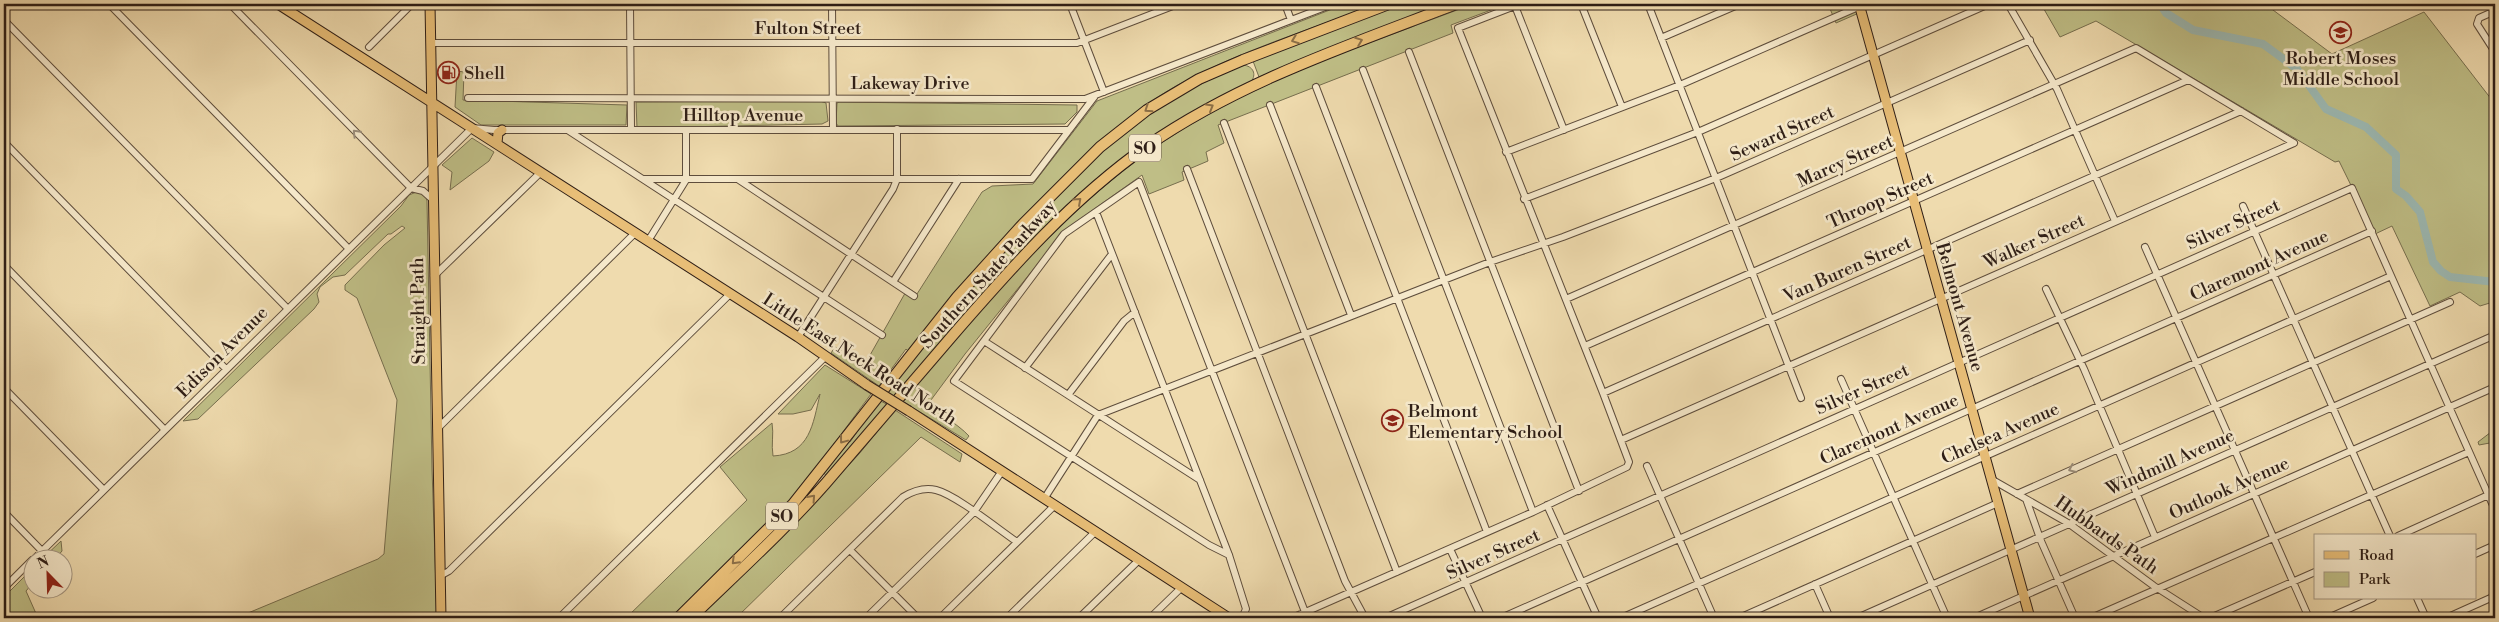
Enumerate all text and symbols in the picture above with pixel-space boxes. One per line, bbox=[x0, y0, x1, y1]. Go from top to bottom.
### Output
street label: Fulton Street bbox=[755, 17, 862, 40]
school or university icon: Robert Moses Middle School bbox=[2329, 21, 2353, 45]
one-way arrow bbox=[1291, 34, 1299, 44]
one-way arrow bbox=[1354, 37, 1362, 47]
place label: Robert Moses Middle School bbox=[2283, 47, 2400, 91]
fuel station icon: Shell bbox=[436, 61, 460, 85]
place label: Shell bbox=[464, 62, 505, 85]
street label: Lakeway Drive bbox=[850, 72, 970, 95]
street label: Seward Street bbox=[1727, 100, 1838, 167]
one-way arrow bbox=[1144, 103, 1153, 113]
one-way arrow bbox=[1205, 103, 1214, 113]
street label: Hilltop Avenue bbox=[683, 104, 803, 127]
one-way arrow bbox=[353, 129, 362, 138]
street label: Marcy Street bbox=[1793, 130, 1898, 193]
road number: SO bbox=[1129, 134, 1161, 162]
street label: Throop Street bbox=[1824, 167, 1937, 234]
street label: Silver Street bbox=[2183, 193, 2284, 255]
street label: Southern State Parkway bbox=[915, 195, 1061, 354]
one-way arrow bbox=[1073, 198, 1082, 207]
street label: Walker Street bbox=[1979, 209, 2089, 274]
street label: Claremont Avenue bbox=[2186, 225, 2332, 306]
street label: Van Buren Street bbox=[1779, 231, 1915, 308]
street label: Belmont Avenue bbox=[1930, 239, 1989, 374]
street label: Straight Path bbox=[406, 257, 431, 365]
street label: Little East Neck Road North bbox=[758, 288, 961, 431]
street label: Edison Avenue bbox=[172, 302, 273, 403]
street label: Silver Street bbox=[1812, 358, 1913, 420]
street label: Claremont Avenue bbox=[1816, 389, 1962, 470]
street label: Chelsea Avenue bbox=[1938, 397, 2063, 470]
place label: Belmont Elementary School bbox=[1407, 400, 1563, 444]
school or university icon: Belmont Elementary School bbox=[1380, 409, 1404, 433]
street label: Windmill Avenue bbox=[2102, 424, 2238, 501]
one-way arrow bbox=[840, 434, 849, 444]
street label: Outlook Avenue bbox=[2166, 452, 2293, 525]
one-way arrow bbox=[2068, 462, 2077, 473]
street label: Hubbards Path bbox=[2050, 491, 2163, 580]
one-way arrow bbox=[807, 494, 816, 503]
road number: SO bbox=[766, 502, 798, 530]
street label: Silver Street bbox=[1443, 523, 1544, 585]
legend bbox=[2314, 534, 2476, 600]
text: Road bbox=[2359, 546, 2394, 565]
north arrow bbox=[22, 550, 72, 600]
text: N bbox=[35, 553, 52, 573]
one-way arrow bbox=[732, 556, 741, 565]
text: Park bbox=[2359, 570, 2391, 589]

